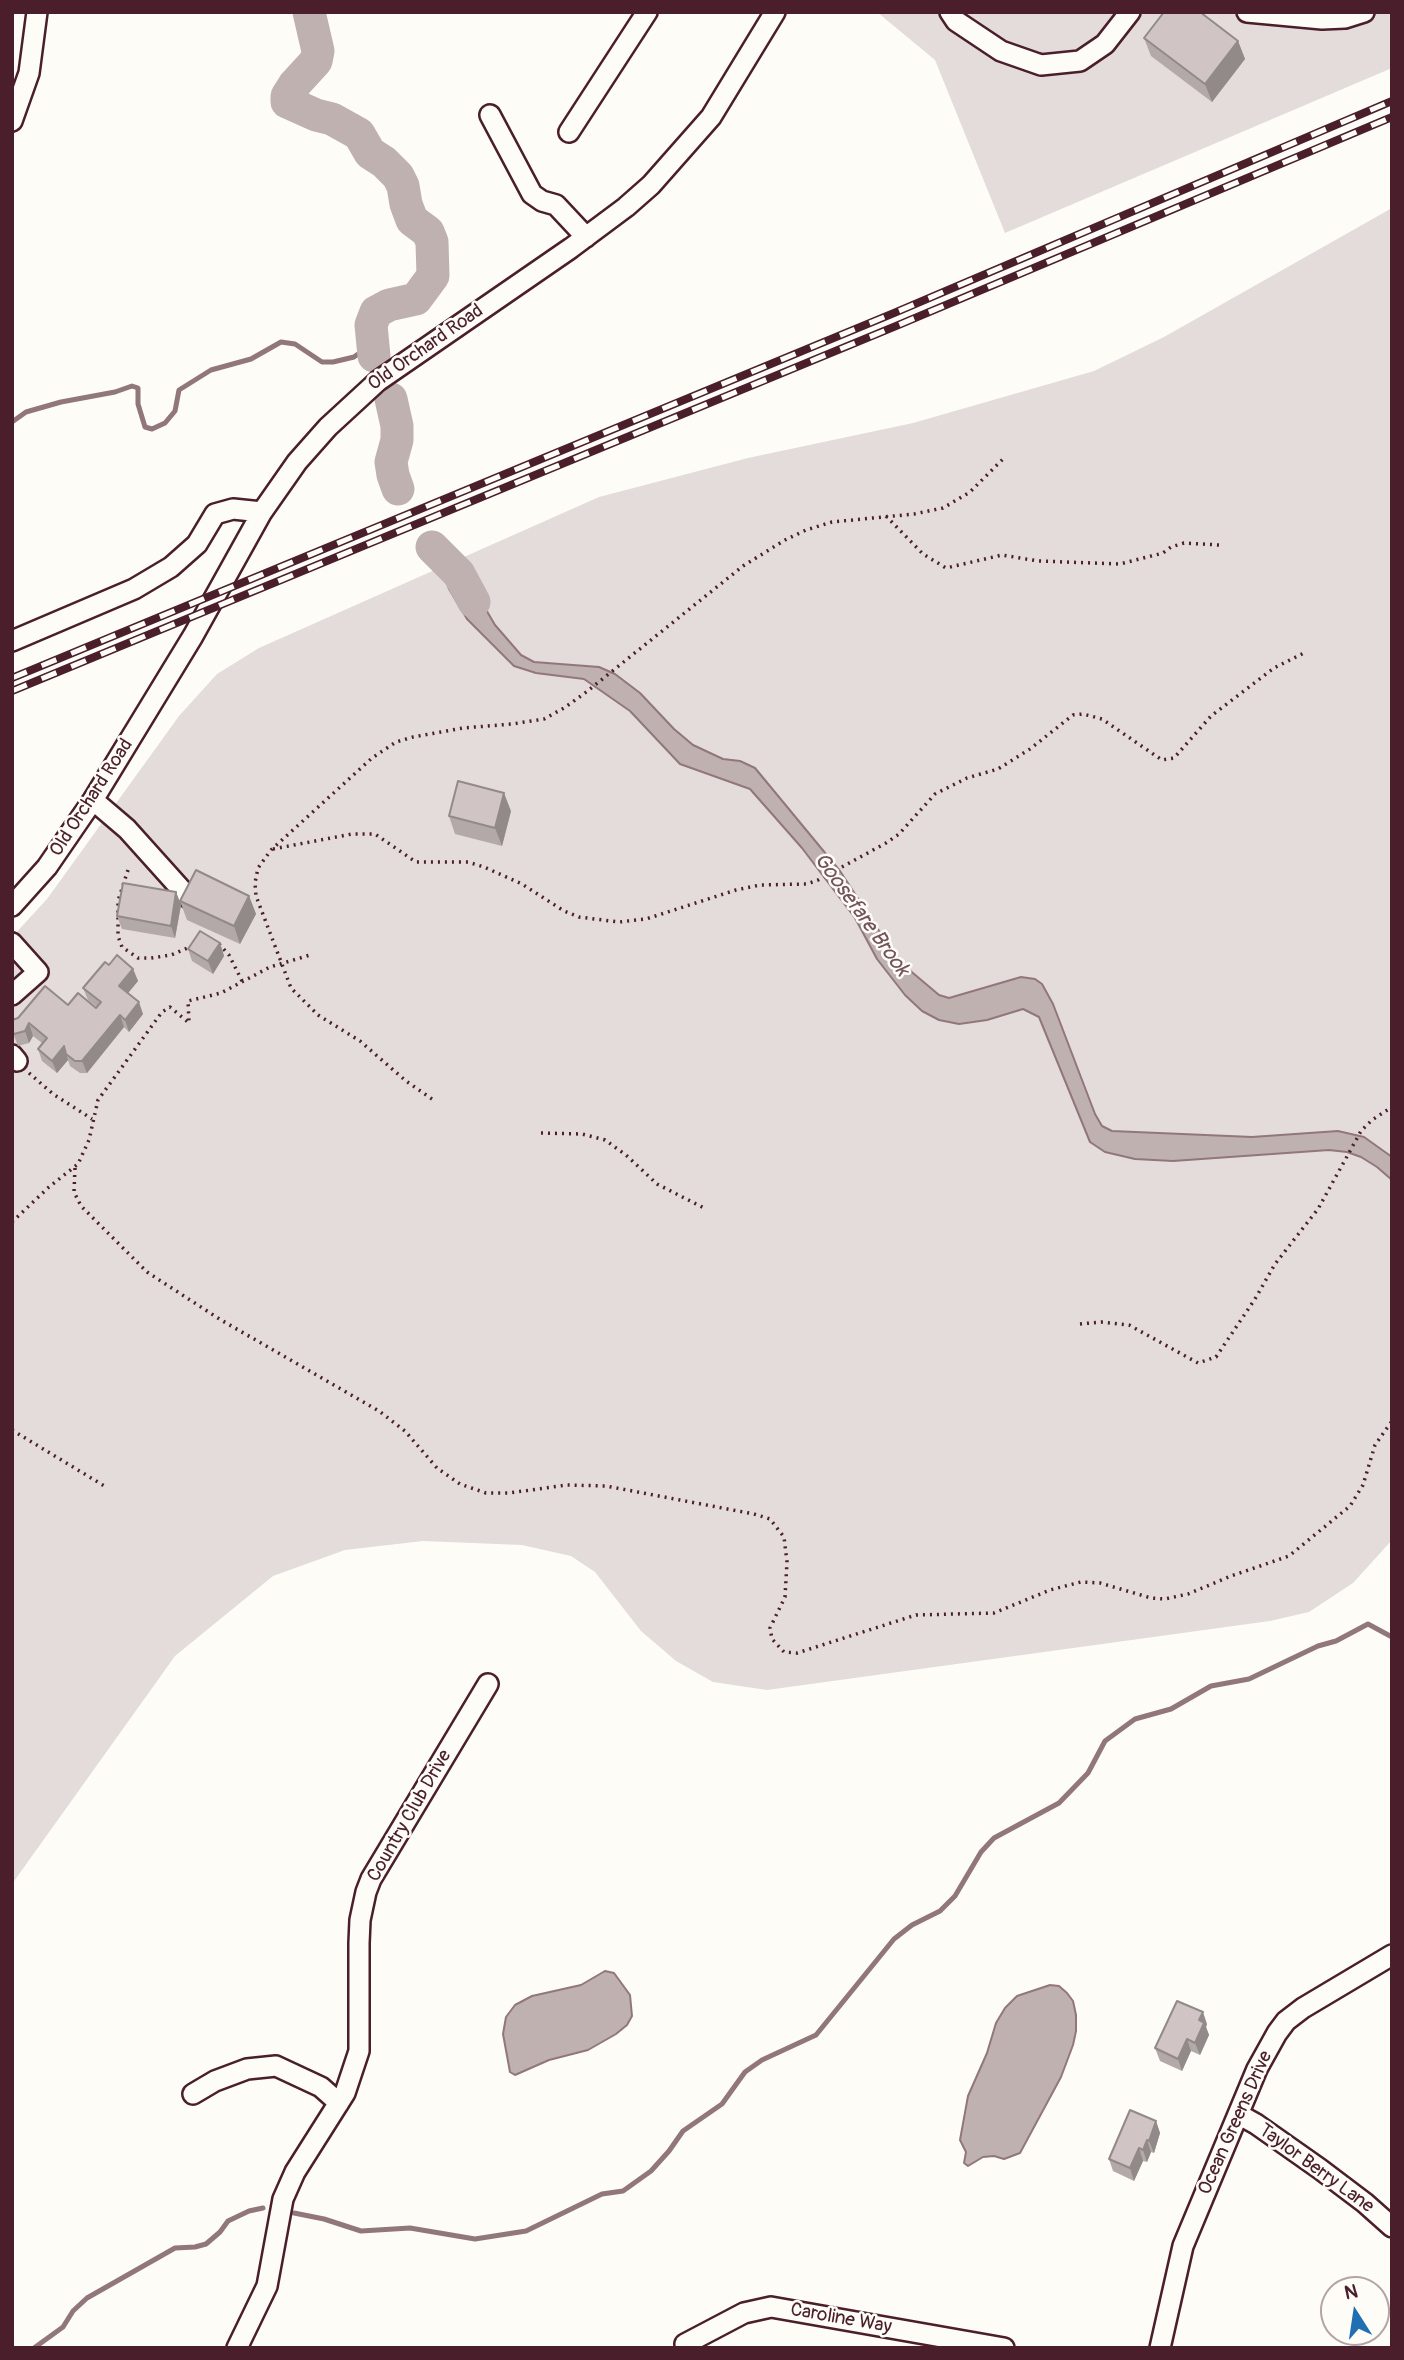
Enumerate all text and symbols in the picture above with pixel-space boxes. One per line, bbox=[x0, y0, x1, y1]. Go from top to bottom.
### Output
street label: Old Orchard Road bbox=[364, 300, 488, 396]
street label: Old Orchard Road bbox=[46, 735, 138, 861]
water label: Goosefare Brook bbox=[808, 849, 914, 981]
street label: Country Club Drive bbox=[363, 1746, 457, 1886]
street label: Ocean Greens Drive bbox=[1194, 2048, 1278, 2198]
street label: Taylor Berry Lane bbox=[1254, 2120, 1378, 2218]
north arrow bbox=[1320, 2276, 1390, 2346]
text: N bbox=[1342, 2279, 1360, 2305]
street label: Caroline Way bbox=[789, 2299, 893, 2339]

